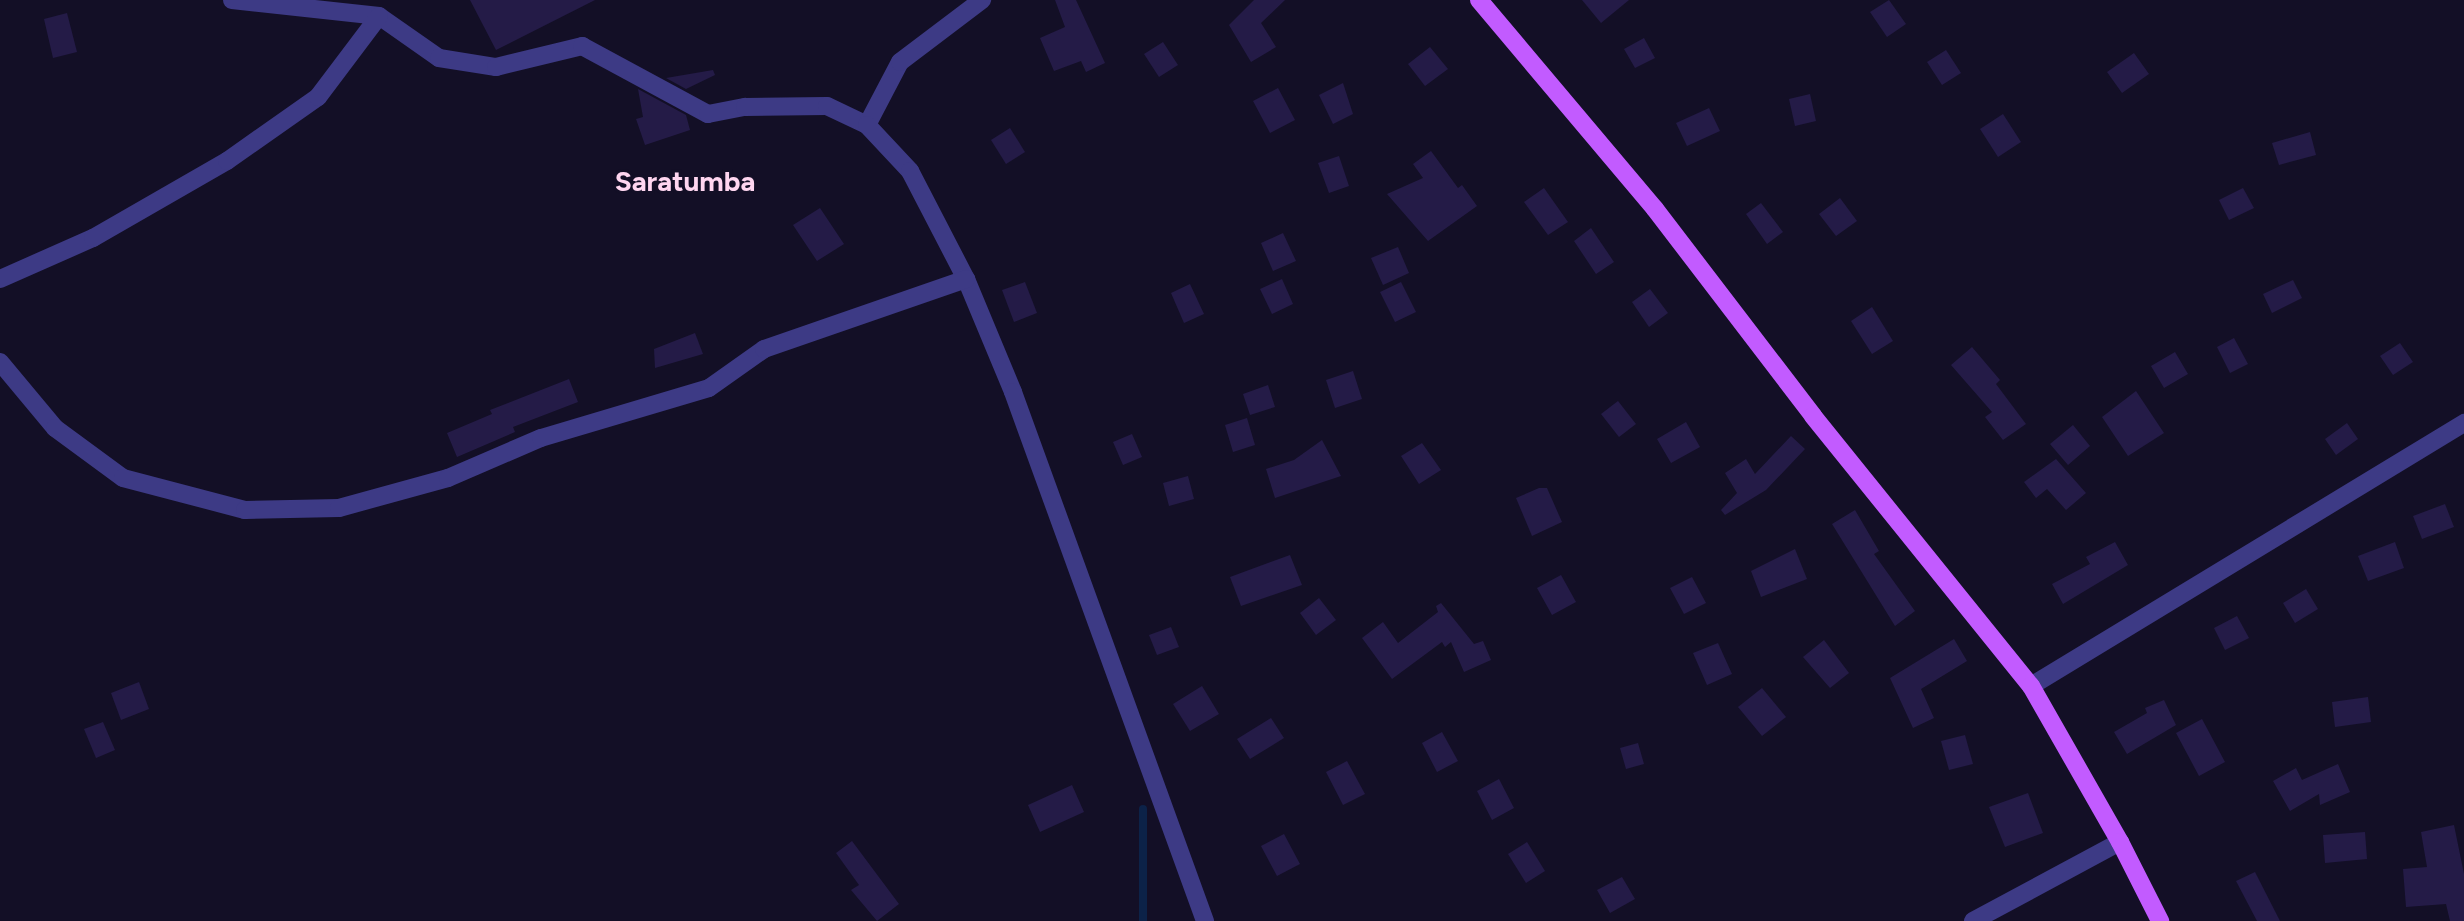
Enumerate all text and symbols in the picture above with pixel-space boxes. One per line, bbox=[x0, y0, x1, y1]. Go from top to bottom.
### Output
district label: Saratumba bbox=[615, 164, 755, 198]

